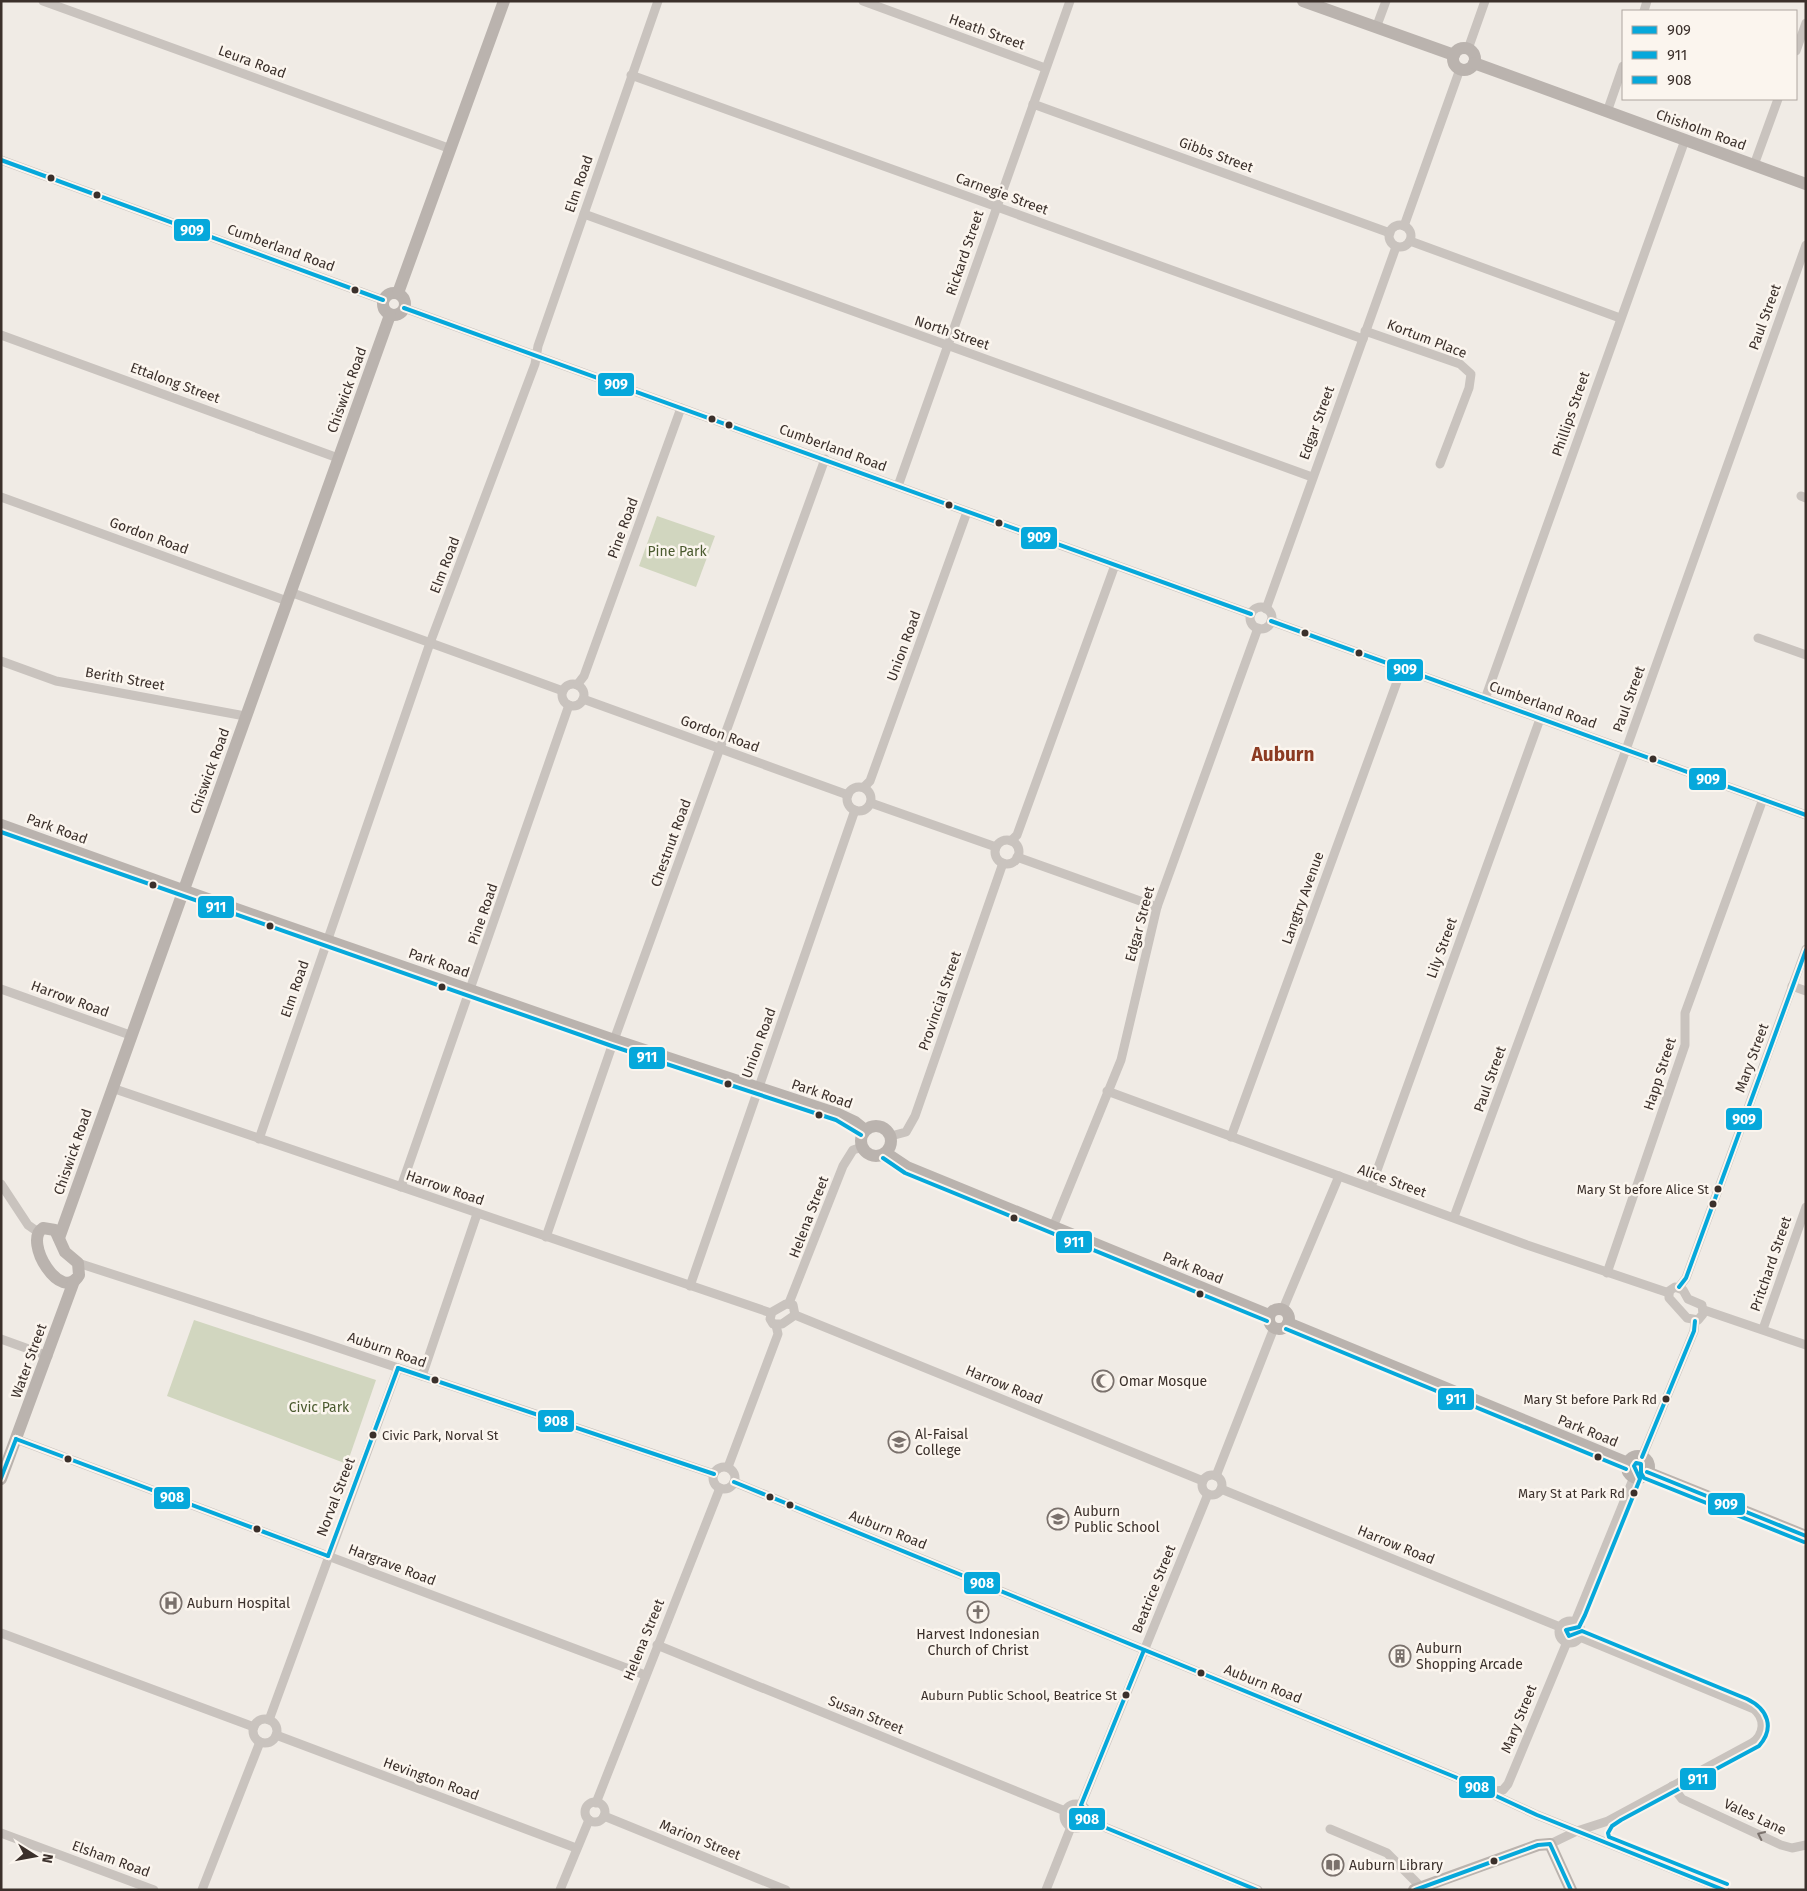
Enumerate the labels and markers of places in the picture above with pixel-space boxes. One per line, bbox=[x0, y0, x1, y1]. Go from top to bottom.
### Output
unlabelled marker bbox=[46, 173, 56, 183]
unlabelled marker bbox=[92, 190, 102, 200]
unlabelled marker bbox=[350, 285, 360, 295]
unlabelled marker bbox=[707, 414, 717, 424]
unlabelled marker bbox=[724, 420, 734, 430]
unlabelled marker bbox=[944, 500, 954, 510]
unlabelled marker bbox=[994, 518, 1004, 528]
unlabelled marker bbox=[1300, 628, 1310, 638]
unlabelled marker bbox=[1354, 648, 1364, 658]
unlabelled marker bbox=[1648, 754, 1658, 764]
unlabelled marker bbox=[148, 880, 158, 890]
unlabelled marker bbox=[265, 921, 275, 931]
unlabelled marker bbox=[437, 982, 447, 992]
unlabelled marker bbox=[723, 1079, 733, 1089]
unlabelled marker bbox=[814, 1110, 824, 1120]
place label: Mary St before Alice St bbox=[1577, 1182, 1709, 1197]
marker: Mary St before Alice St bbox=[1713, 1184, 1723, 1194]
unlabelled marker bbox=[1708, 1199, 1718, 1209]
unlabelled marker bbox=[1009, 1213, 1019, 1223]
unlabelled marker bbox=[1195, 1289, 1205, 1299]
mosque icon: Omar Mosque bbox=[1091, 1369, 1115, 1393]
place label: Omar Mosque bbox=[1119, 1373, 1207, 1390]
unlabelled marker bbox=[430, 1375, 440, 1385]
place label: Mary St before Park Rd bbox=[1523, 1392, 1657, 1407]
marker: Mary St before Park Rd bbox=[1661, 1394, 1671, 1404]
place label: Al-Faisal College bbox=[915, 1426, 968, 1459]
place label: Civic Park, Norval St bbox=[382, 1428, 499, 1443]
marker: Civic Park, Norval St bbox=[368, 1430, 378, 1440]
school or university icon: Al-Faisal College bbox=[887, 1430, 911, 1454]
unlabelled marker bbox=[1593, 1452, 1603, 1462]
unlabelled marker bbox=[63, 1454, 73, 1464]
place label: Mary St at Park Rd bbox=[1518, 1486, 1625, 1501]
marker: Mary St at Park Rd bbox=[1629, 1488, 1639, 1498]
unlabelled marker bbox=[765, 1492, 775, 1502]
unlabelled marker bbox=[785, 1500, 795, 1510]
place label: Auburn Public School bbox=[1074, 1503, 1160, 1536]
school or university icon: Auburn Public School bbox=[1046, 1507, 1070, 1531]
unlabelled marker bbox=[252, 1524, 262, 1534]
hospital icon: Auburn Hospital bbox=[159, 1591, 183, 1615]
place label: Auburn Hospital bbox=[187, 1595, 290, 1612]
church icon: Harvest Indonesian Church of Christ bbox=[966, 1600, 990, 1624]
place label: Harvest Indonesian Church of Christ bbox=[916, 1626, 1040, 1659]
place label: Auburn Shopping Arcade bbox=[1416, 1640, 1523, 1673]
building icon: Auburn Shopping Arcade bbox=[1388, 1644, 1412, 1668]
unlabelled marker bbox=[1196, 1668, 1206, 1678]
place label: Auburn Public School, Beatrice St bbox=[921, 1688, 1117, 1703]
marker: Auburn Public School, Beatrice St bbox=[1121, 1690, 1131, 1700]
library icon: Auburn Library bbox=[1321, 1853, 1345, 1877]
unlabelled marker bbox=[1489, 1856, 1499, 1866]
place label: Auburn Library bbox=[1349, 1857, 1443, 1874]

